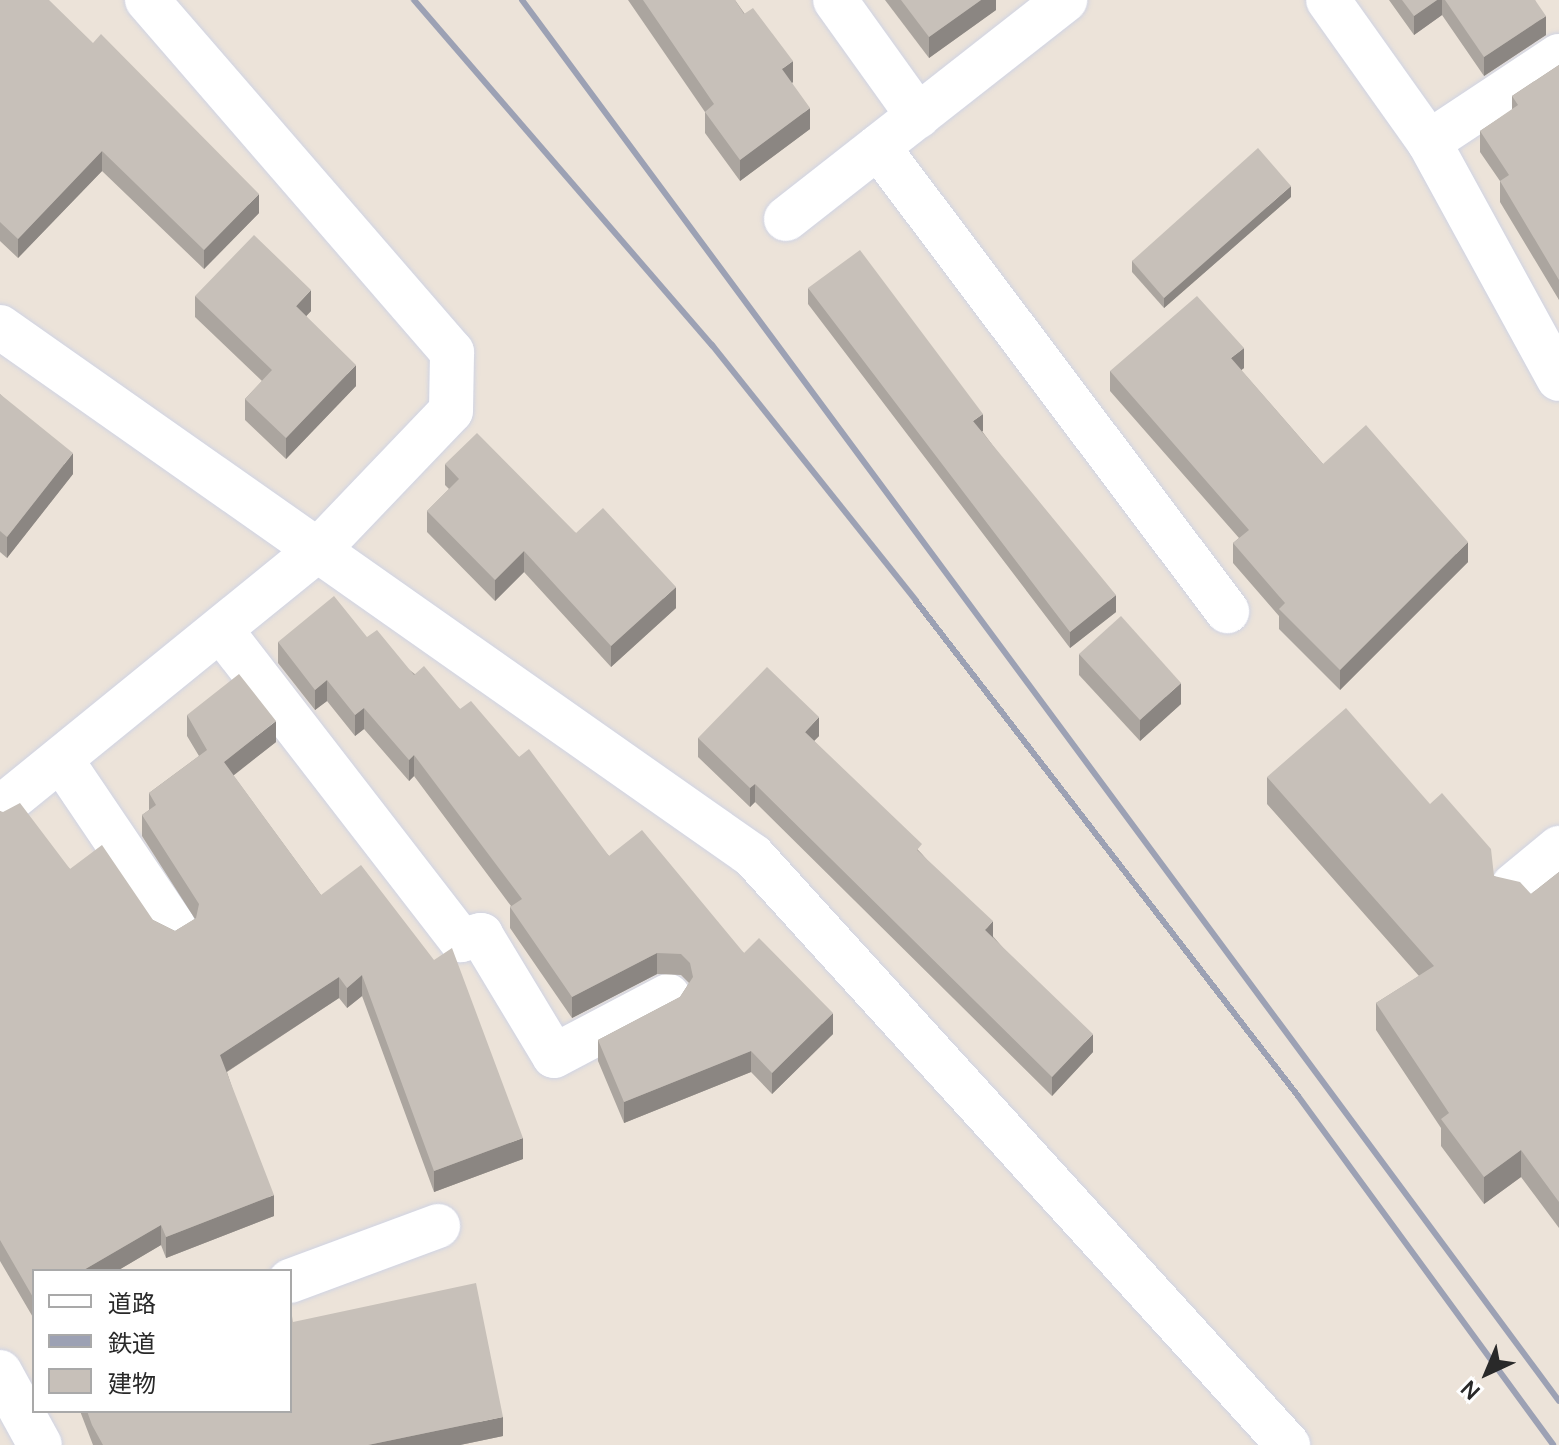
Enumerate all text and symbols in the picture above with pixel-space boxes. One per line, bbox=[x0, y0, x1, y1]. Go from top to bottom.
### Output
legend bbox=[32, 1269, 292, 1413]
text: 道路 bbox=[108, 1286, 156, 1319]
text: 鉄道 bbox=[108, 1326, 156, 1359]
north arrow bbox=[1447, 1333, 1527, 1413]
text: 建物 bbox=[108, 1366, 156, 1399]
text: N bbox=[1454, 1374, 1486, 1407]

